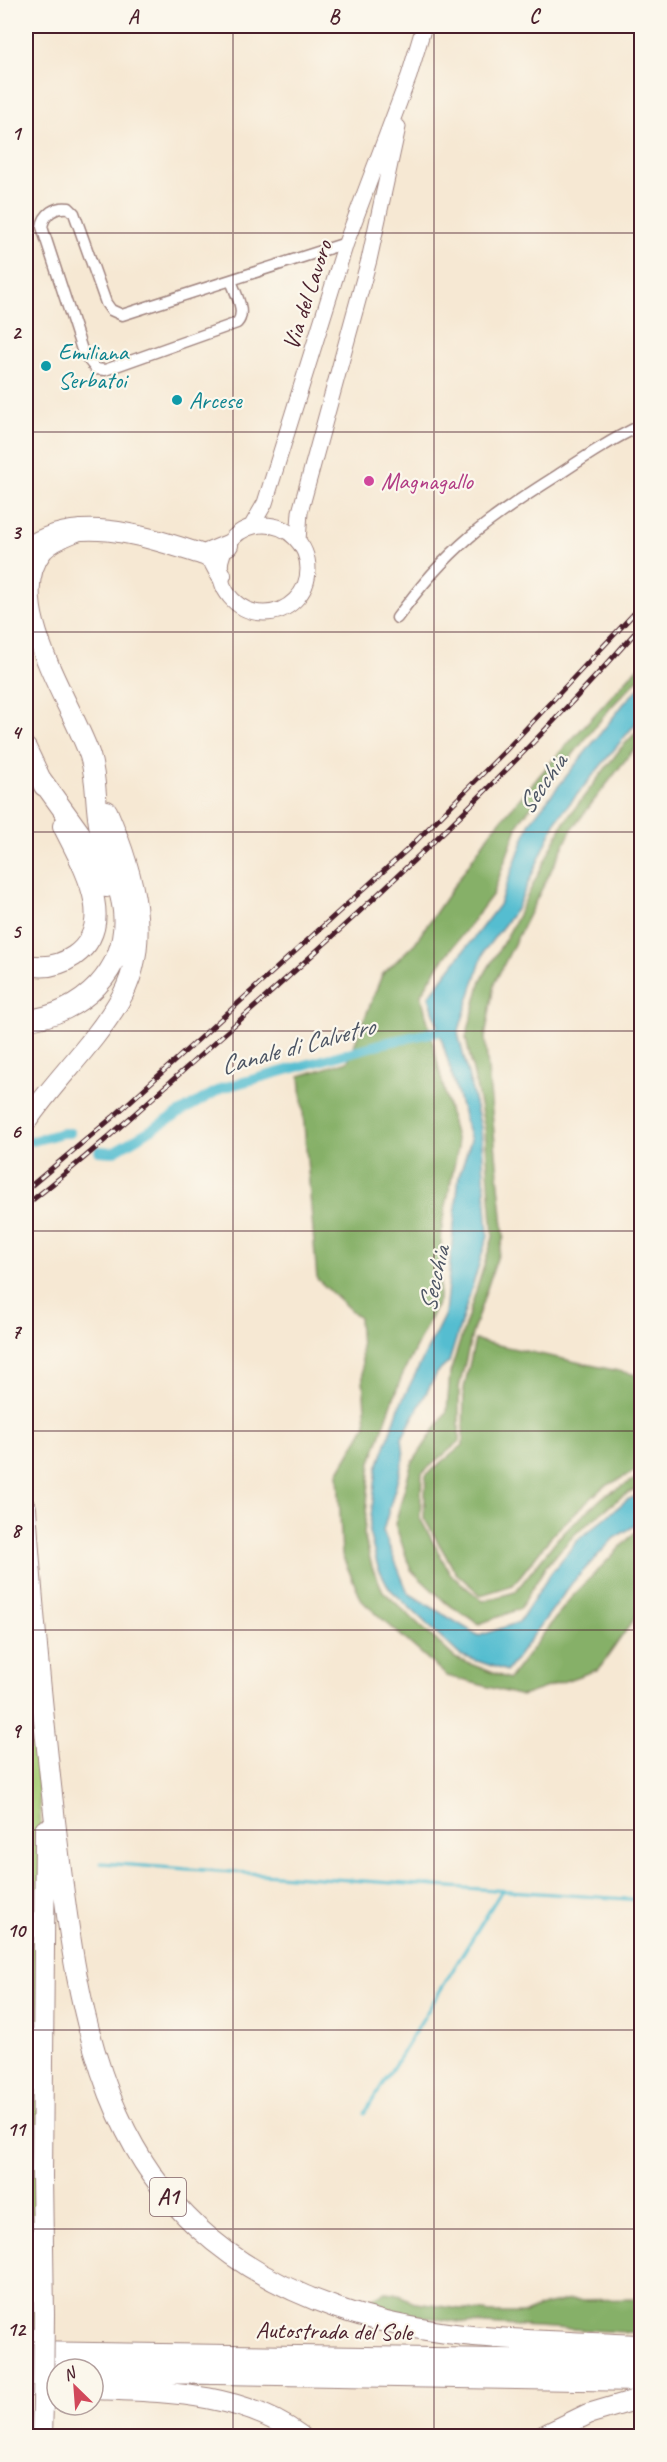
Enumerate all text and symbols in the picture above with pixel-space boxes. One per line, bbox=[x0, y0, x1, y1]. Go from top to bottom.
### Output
text: A bbox=[128, 4, 140, 29]
text: B bbox=[329, 4, 341, 29]
text: C bbox=[529, 4, 541, 29]
text: 1 bbox=[12, 121, 23, 146]
street label: Via del Lavoro bbox=[275, 235, 339, 353]
text: 2 bbox=[12, 320, 23, 345]
place label: Emiliana Serbatoi bbox=[58, 337, 130, 395]
marker: Emiliana Serbatoi bbox=[39, 359, 53, 373]
place label: Arcese bbox=[189, 385, 244, 415]
marker: Arcese bbox=[170, 393, 184, 407]
place label: Magnagallo bbox=[381, 466, 474, 496]
marker: Magnagallo bbox=[362, 474, 376, 488]
text: 3 bbox=[12, 520, 23, 545]
text: 4 bbox=[12, 720, 24, 745]
water label: Secchia bbox=[509, 745, 576, 821]
text: 5 bbox=[12, 919, 23, 944]
water label: Canale di Calvetro bbox=[217, 1009, 381, 1082]
text: 6 bbox=[11, 1119, 22, 1144]
water label: Secchia bbox=[410, 1240, 458, 1315]
text: 7 bbox=[12, 1319, 23, 1344]
text: 8 bbox=[12, 1518, 24, 1543]
text: 9 bbox=[12, 1718, 23, 1743]
text: 10 bbox=[7, 1918, 27, 1943]
text: 11 bbox=[7, 2117, 27, 2142]
road number: A1 bbox=[150, 2178, 186, 2216]
street label: Autostrada del Sole bbox=[255, 2315, 415, 2347]
text: 12 bbox=[7, 2317, 27, 2342]
north arrow bbox=[45, 2357, 105, 2417]
text: N bbox=[60, 2362, 81, 2385]

